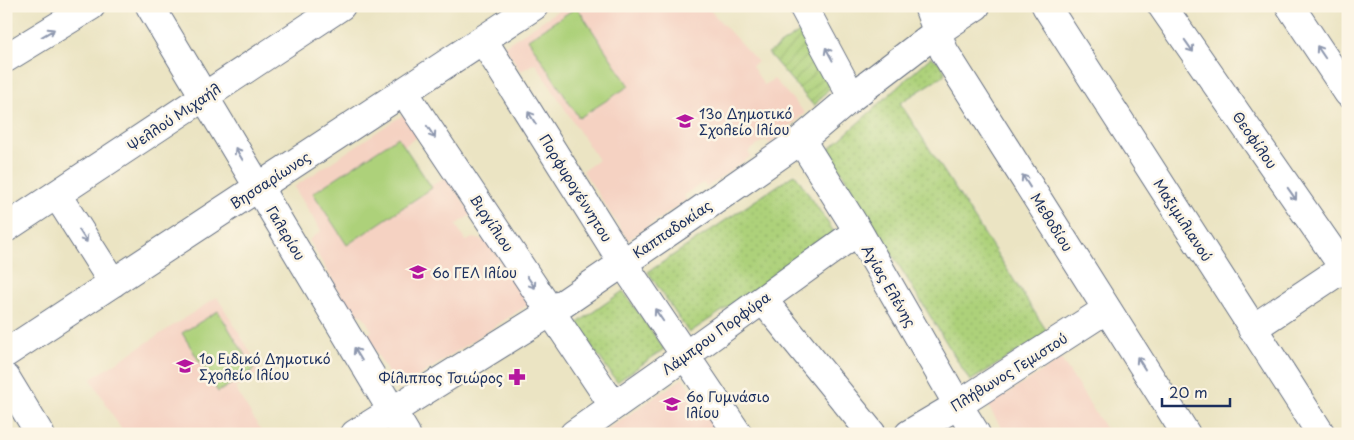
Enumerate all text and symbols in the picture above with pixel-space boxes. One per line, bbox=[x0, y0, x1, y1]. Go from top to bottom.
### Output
one-way arrow bbox=[40, 27, 54, 37]
one-way arrow bbox=[1184, 39, 1194, 53]
one-way arrow bbox=[1316, 46, 1326, 60]
one-way arrow bbox=[824, 47, 833, 62]
street label: Ψελλού Μιχαήλ bbox=[123, 78, 225, 156]
place label: 13ο Δημοτικό Σχολείο Ιλίου bbox=[699, 103, 793, 140]
street label: Θεοφίλου bbox=[1228, 107, 1282, 173]
one-way arrow bbox=[527, 111, 537, 125]
school or university icon: 13ο Δημοτικό Σχολείο Ιλίου bbox=[675, 111, 695, 131]
one-way arrow bbox=[426, 125, 436, 139]
street label: Πορφυρογέννητου bbox=[534, 130, 618, 246]
street label: Βησσαρίωνος bbox=[226, 146, 314, 214]
one-way arrow bbox=[233, 148, 243, 162]
one-way arrow bbox=[1021, 175, 1031, 189]
street label: Μαξιμιλιανού bbox=[1148, 175, 1218, 265]
one-way arrow bbox=[1287, 187, 1297, 201]
street label: Μεθοδίου bbox=[1026, 189, 1078, 255]
street label: Βιργίλιου bbox=[465, 190, 519, 256]
street label: Καππαδοκίας bbox=[628, 195, 716, 263]
street label: Γαλερίου bbox=[262, 202, 310, 264]
one-way arrow bbox=[79, 228, 89, 242]
street label: Αγίας Ελένης bbox=[857, 241, 921, 331]
school or university icon: 6ο ΓΕΛ Ιλίου bbox=[408, 262, 428, 282]
place label: 6ο ΓΕΛ Ιλίου bbox=[432, 262, 517, 283]
one-way arrow bbox=[526, 274, 536, 288]
street label: Λάμπρου Πορφύρα bbox=[657, 286, 775, 380]
one-way arrow bbox=[654, 308, 664, 322]
street label: Πλήθωνος Γεμιστού bbox=[947, 328, 1071, 416]
one-way arrow bbox=[353, 347, 363, 361]
place label: 1ο Ειδικό Δημοτικό Σχολείο Ιλίου bbox=[199, 348, 331, 385]
school or university icon: 1ο Ειδικό Δημοτικό Σχολείο Ιλίου bbox=[175, 356, 195, 376]
one-way arrow bbox=[1136, 356, 1147, 370]
place label: Φίλιππος Τσιώρος bbox=[378, 367, 503, 388]
pharmacy icon: Φίλιππος Τσιώρος bbox=[507, 367, 527, 387]
scale bar bbox=[1162, 375, 1229, 407]
text: 20 m bbox=[1169, 380, 1208, 403]
place label: 6ο Γυμνάσιο Ιλίου bbox=[686, 386, 770, 423]
school or university icon: 6ο Γυμνάσιο Ιλίου bbox=[662, 394, 682, 414]

